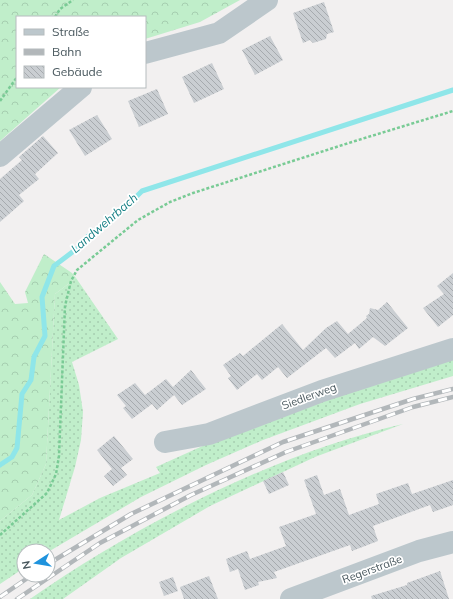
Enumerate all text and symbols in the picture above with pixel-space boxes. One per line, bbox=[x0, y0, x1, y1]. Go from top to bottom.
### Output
legend bbox=[16, 16, 146, 88]
text: Straße bbox=[52, 24, 89, 39]
text: Bahn bbox=[52, 44, 81, 59]
text: Gebäude bbox=[52, 64, 102, 79]
water label: Landwehrbach bbox=[68, 190, 140, 256]
street label: Siedlerweg bbox=[280, 380, 338, 412]
north arrow bbox=[16, 543, 56, 583]
street label: Regerstraße bbox=[340, 552, 404, 586]
text: N bbox=[19, 560, 34, 571]

